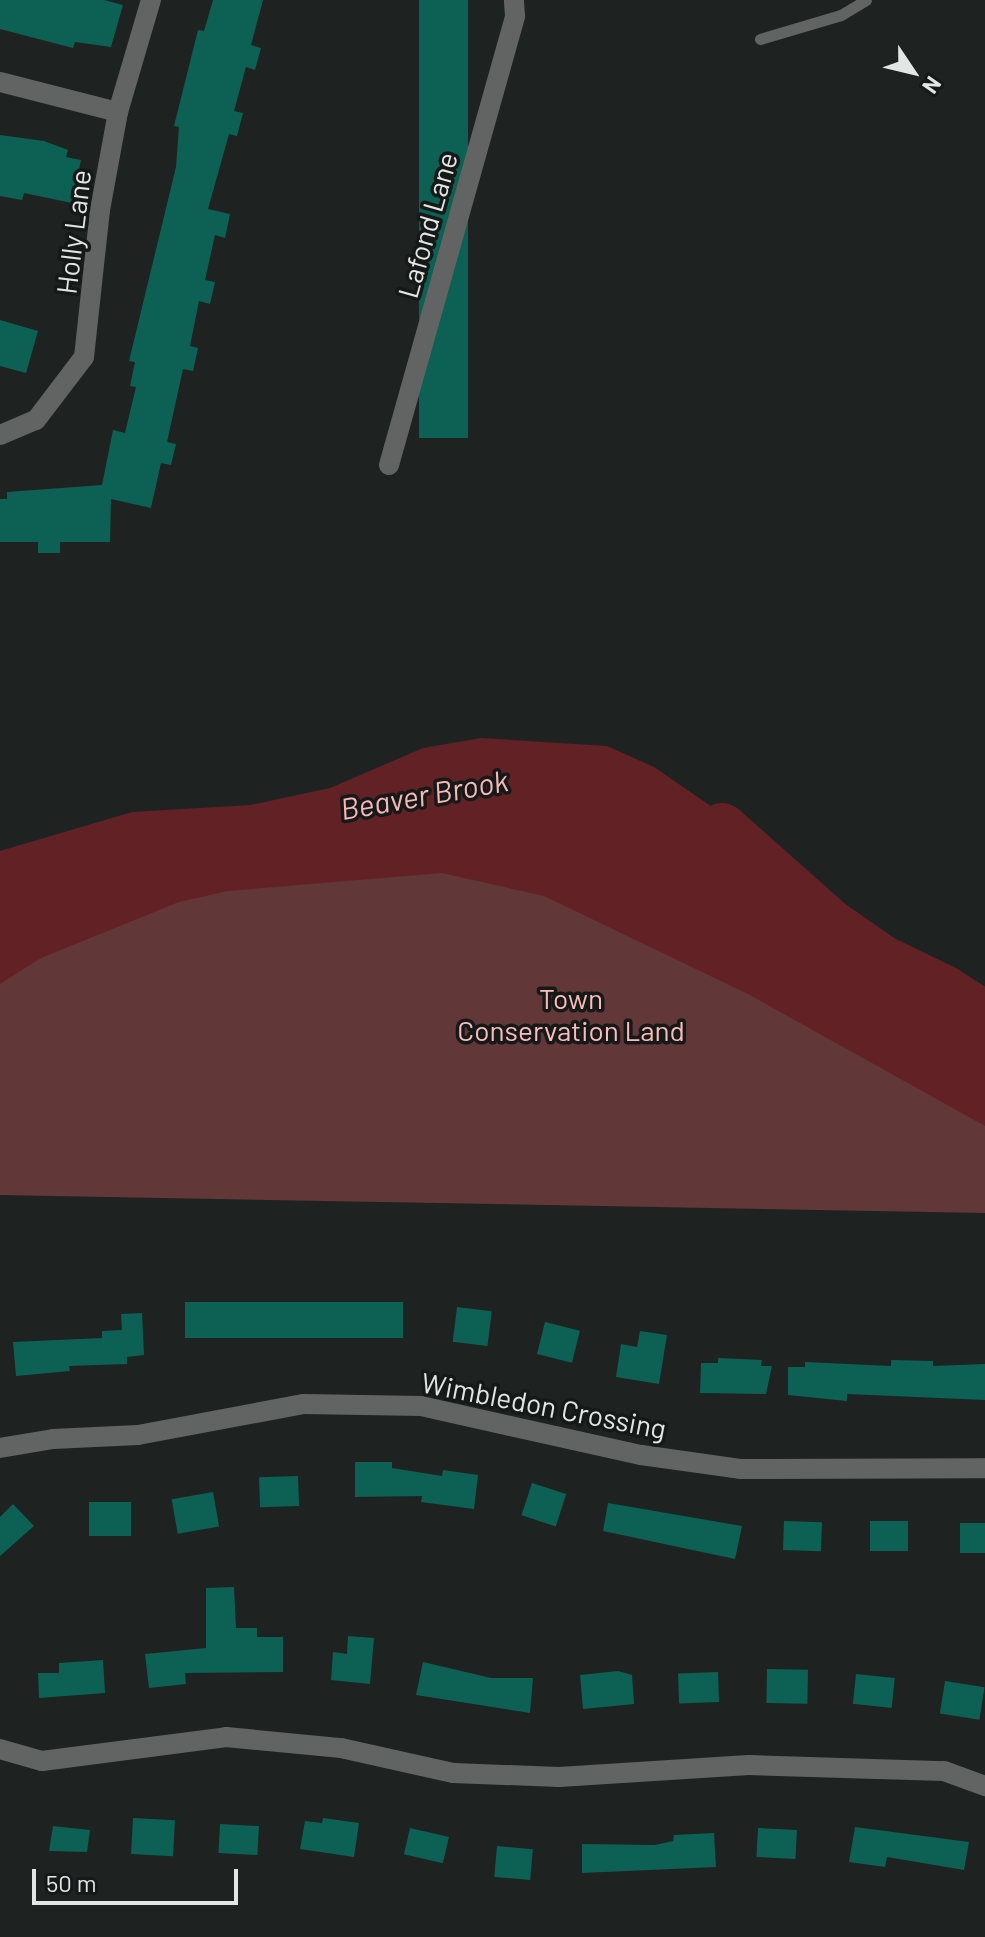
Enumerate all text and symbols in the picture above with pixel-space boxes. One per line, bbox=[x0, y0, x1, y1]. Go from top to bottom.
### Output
north arrow bbox=[873, 32, 953, 112]
text: N bbox=[918, 72, 948, 99]
street label: Lafond Lane bbox=[390, 148, 464, 302]
street label: Holly Lane bbox=[49, 168, 97, 296]
water label: Beaver Brook bbox=[337, 762, 511, 826]
park label: Town Conservation Land bbox=[457, 981, 685, 1047]
street label: Wimbledon Crossing bbox=[419, 1365, 669, 1445]
scale bar bbox=[36, 1853, 242, 1903]
text: 50 m bbox=[46, 1868, 97, 1897]

